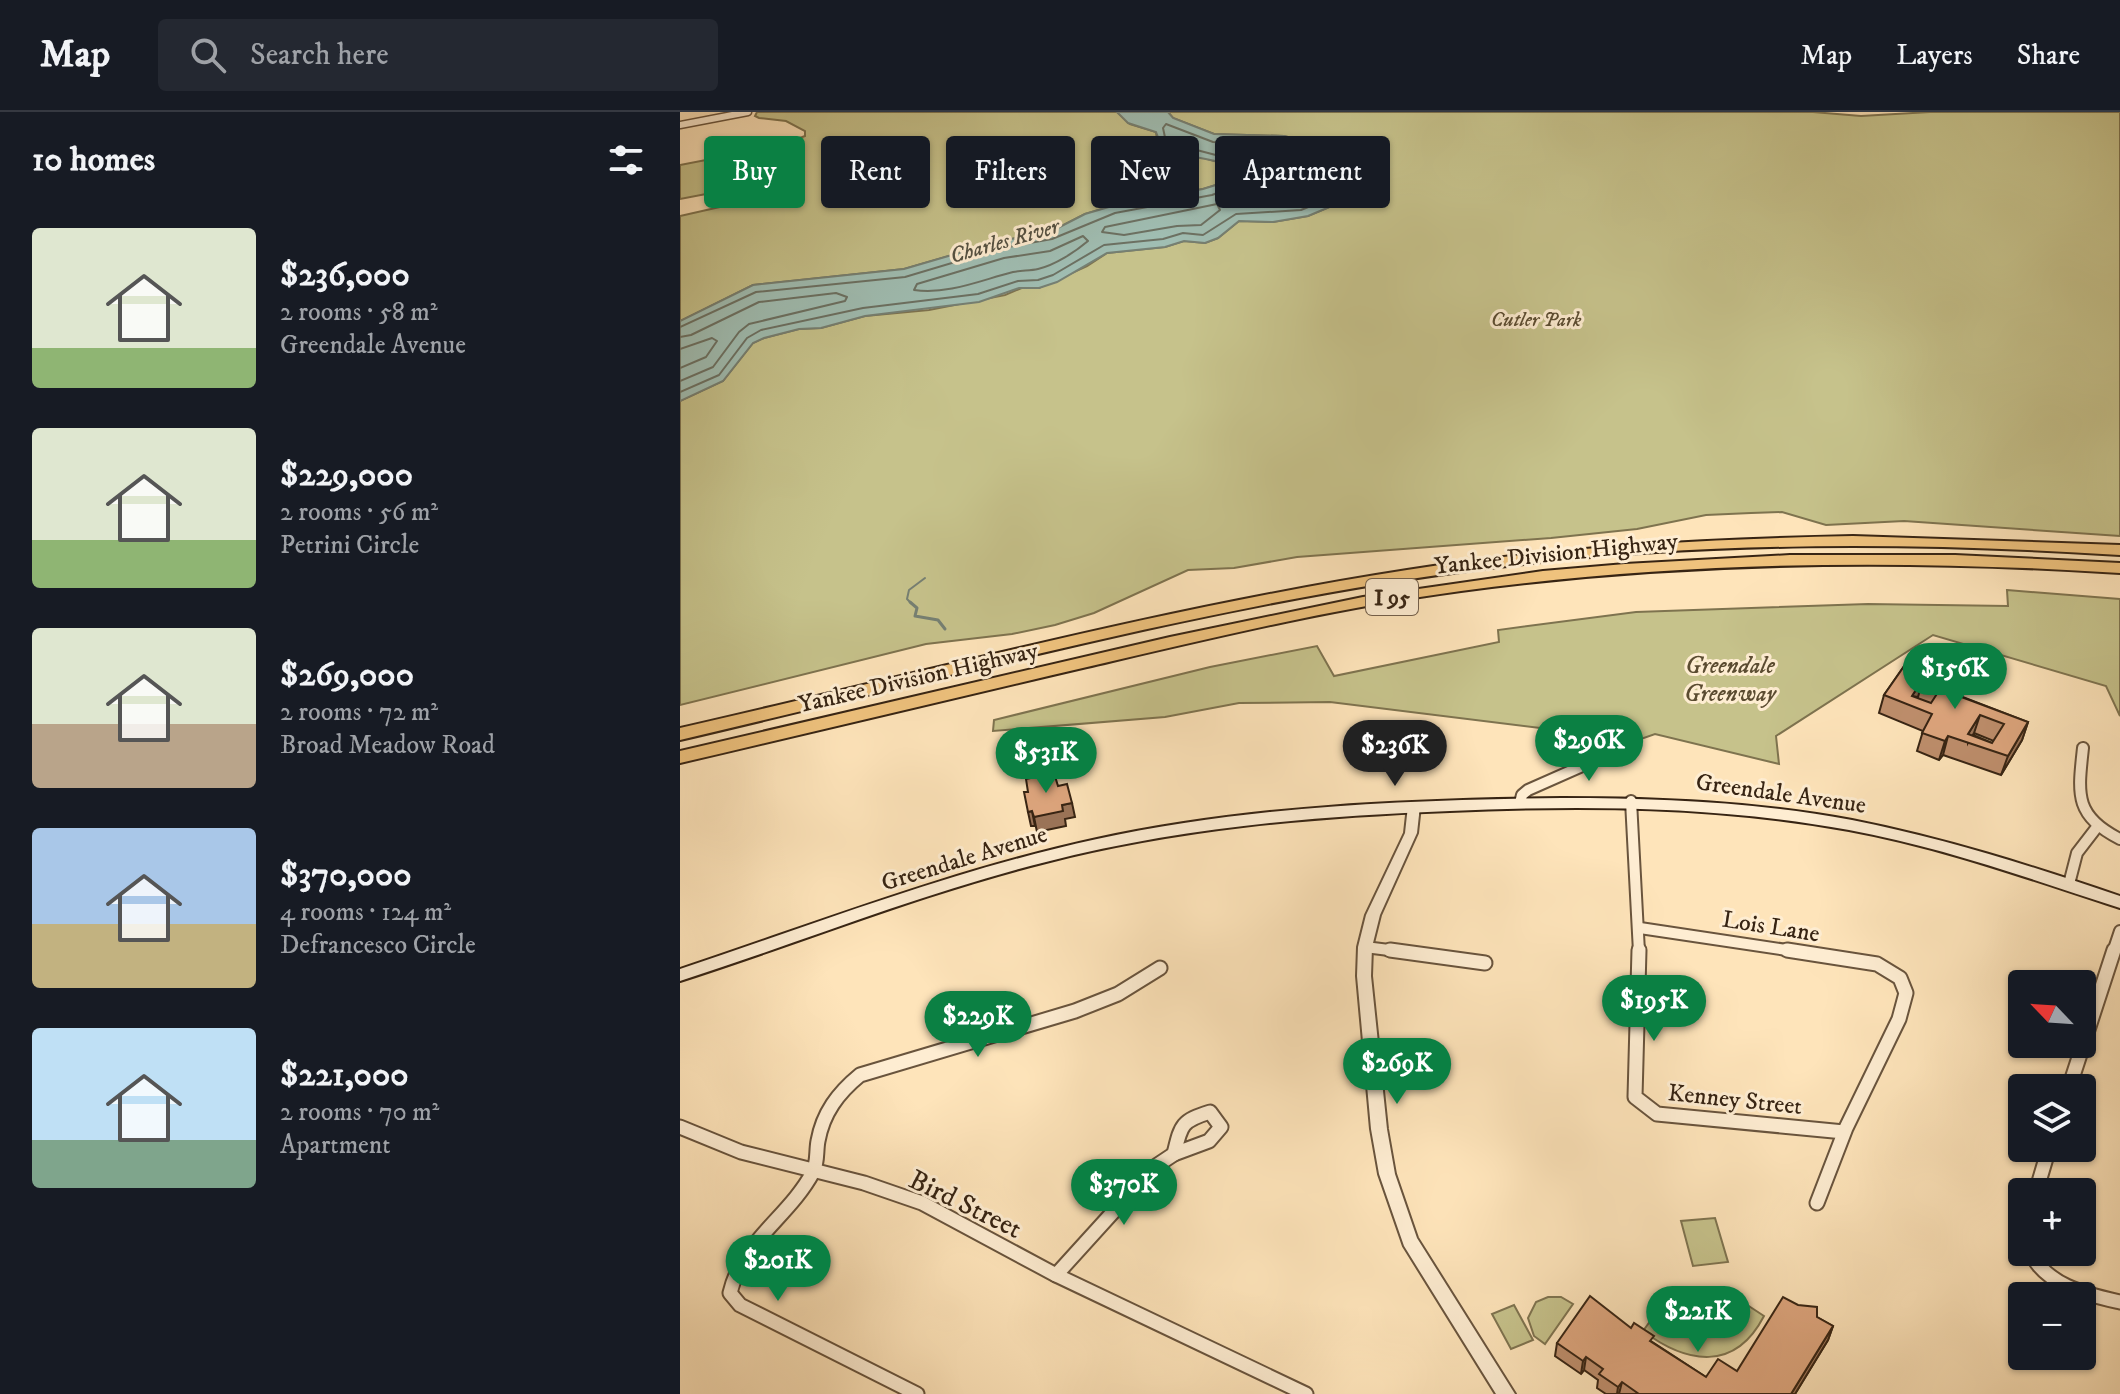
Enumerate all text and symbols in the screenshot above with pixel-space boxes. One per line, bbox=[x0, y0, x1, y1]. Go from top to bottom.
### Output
search box bbox=[158, 19, 718, 91]
text: Map bbox=[40, 31, 110, 79]
icon: search bbox=[186, 33, 230, 77]
text: Search here bbox=[250, 37, 389, 74]
text: Map bbox=[1801, 38, 1852, 73]
text: Layers bbox=[1896, 38, 1973, 73]
text: Share bbox=[2017, 38, 2080, 73]
chip: Buy bbox=[704, 136, 805, 208]
chip: Rent bbox=[821, 136, 930, 208]
chip: Filters bbox=[946, 136, 1075, 208]
chip: New bbox=[1091, 136, 1199, 208]
chip: Apartment bbox=[1215, 136, 1390, 208]
icon: filters bbox=[604, 138, 648, 182]
text: 10 homes bbox=[32, 139, 155, 181]
water label: Charles River bbox=[947, 212, 1064, 270]
text: $236,000 bbox=[280, 254, 410, 296]
icon: home bbox=[96, 260, 192, 356]
text: 2 rooms · 58 m² bbox=[280, 296, 438, 329]
park label: Cutler Park bbox=[1491, 308, 1582, 333]
text: Greendale Avenue bbox=[280, 329, 466, 362]
text: $229,000 bbox=[280, 454, 413, 496]
icon: home bbox=[96, 460, 192, 556]
text: 2 rooms · 56 m² bbox=[280, 496, 438, 529]
street label: Yankee Division Highway bbox=[1433, 526, 1680, 582]
text: Petrini Circle bbox=[280, 529, 419, 562]
road number: I 95 bbox=[1366, 579, 1418, 615]
street label: Yankee Division Highway bbox=[796, 636, 1041, 720]
pin: $156K bbox=[1899, 643, 2011, 711]
park label: Greendale Greenway bbox=[1684, 651, 1777, 709]
text: $156K bbox=[1921, 652, 1989, 685]
text: $269,000 bbox=[280, 654, 414, 696]
icon: home bbox=[96, 660, 192, 756]
text: 2 rooms · 72 m² bbox=[280, 696, 438, 729]
pin: $296K bbox=[1533, 715, 1645, 783]
pin: $236K bbox=[1339, 720, 1451, 788]
text: $296K bbox=[1553, 724, 1625, 757]
pin: $531K bbox=[990, 727, 1102, 795]
text: Broad Meadow Road bbox=[280, 729, 495, 762]
text: $236K bbox=[1361, 729, 1429, 762]
text: $531K bbox=[1014, 736, 1078, 769]
street label: Greendale Avenue bbox=[1694, 767, 1868, 821]
street label: Greendale Avenue bbox=[878, 820, 1051, 898]
text: $370,000 bbox=[280, 854, 411, 896]
icon: home bbox=[96, 860, 192, 956]
text: 4 rooms · 124 m² bbox=[280, 896, 451, 929]
street label: Lois Lane bbox=[1720, 904, 1822, 949]
text: Defrancesco Circle bbox=[280, 929, 476, 962]
north arrow bbox=[2008, 970, 2096, 1058]
map controls bbox=[2008, 970, 2096, 1370]
pin: $195K bbox=[1598, 975, 1710, 1043]
text: $195K bbox=[1620, 984, 1688, 1017]
pin: $229K bbox=[922, 991, 1034, 1059]
text: $229K bbox=[943, 1000, 1013, 1033]
pin: $269K bbox=[1341, 1038, 1453, 1106]
text: $269K bbox=[1361, 1047, 1433, 1080]
text: $221,000 bbox=[280, 1054, 408, 1096]
icon: home bbox=[96, 1060, 192, 1156]
button: layers bbox=[2008, 1074, 2096, 1162]
street label: Kenney Street bbox=[1666, 1078, 1804, 1122]
text: 2 rooms · 70 m² bbox=[280, 1096, 439, 1129]
text: Apartment bbox=[280, 1129, 391, 1162]
pin: $370K bbox=[1068, 1159, 1180, 1227]
street label: Bird Street bbox=[903, 1162, 1028, 1247]
text: $370K bbox=[1089, 1168, 1159, 1201]
button: + bbox=[2008, 1178, 2096, 1266]
pin: $201K bbox=[722, 1235, 834, 1303]
text: $201K bbox=[744, 1244, 812, 1277]
button: − bbox=[2008, 1282, 2096, 1370]
pin: $221K bbox=[1642, 1286, 1754, 1354]
text: $221K bbox=[1664, 1295, 1732, 1328]

